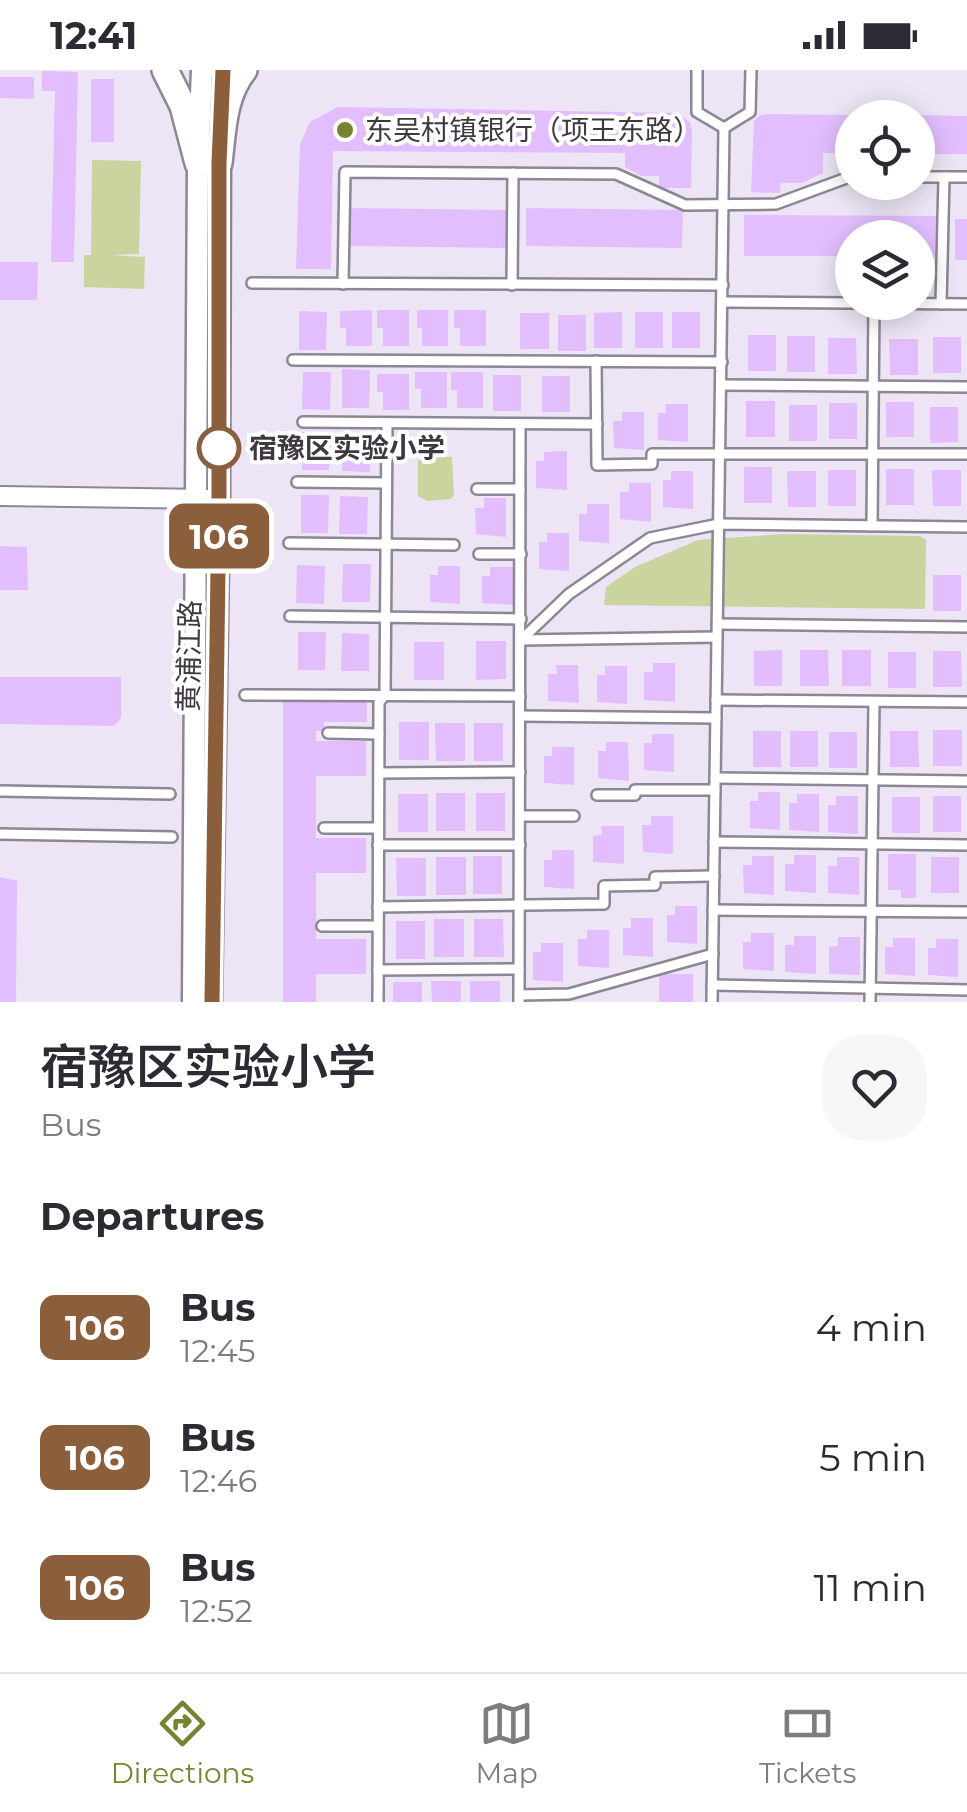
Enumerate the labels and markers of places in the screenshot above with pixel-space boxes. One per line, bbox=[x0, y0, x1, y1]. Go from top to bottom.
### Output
place label: 东吴村镇银行（项王东路） bbox=[365, 113, 701, 147]
marker: 东吴村镇银行（项王东路） bbox=[334, 119, 356, 141]
marker: 宿豫区实验小学 bbox=[198, 427, 240, 469]
place label: 宿豫区实验小学 bbox=[249, 431, 445, 465]

